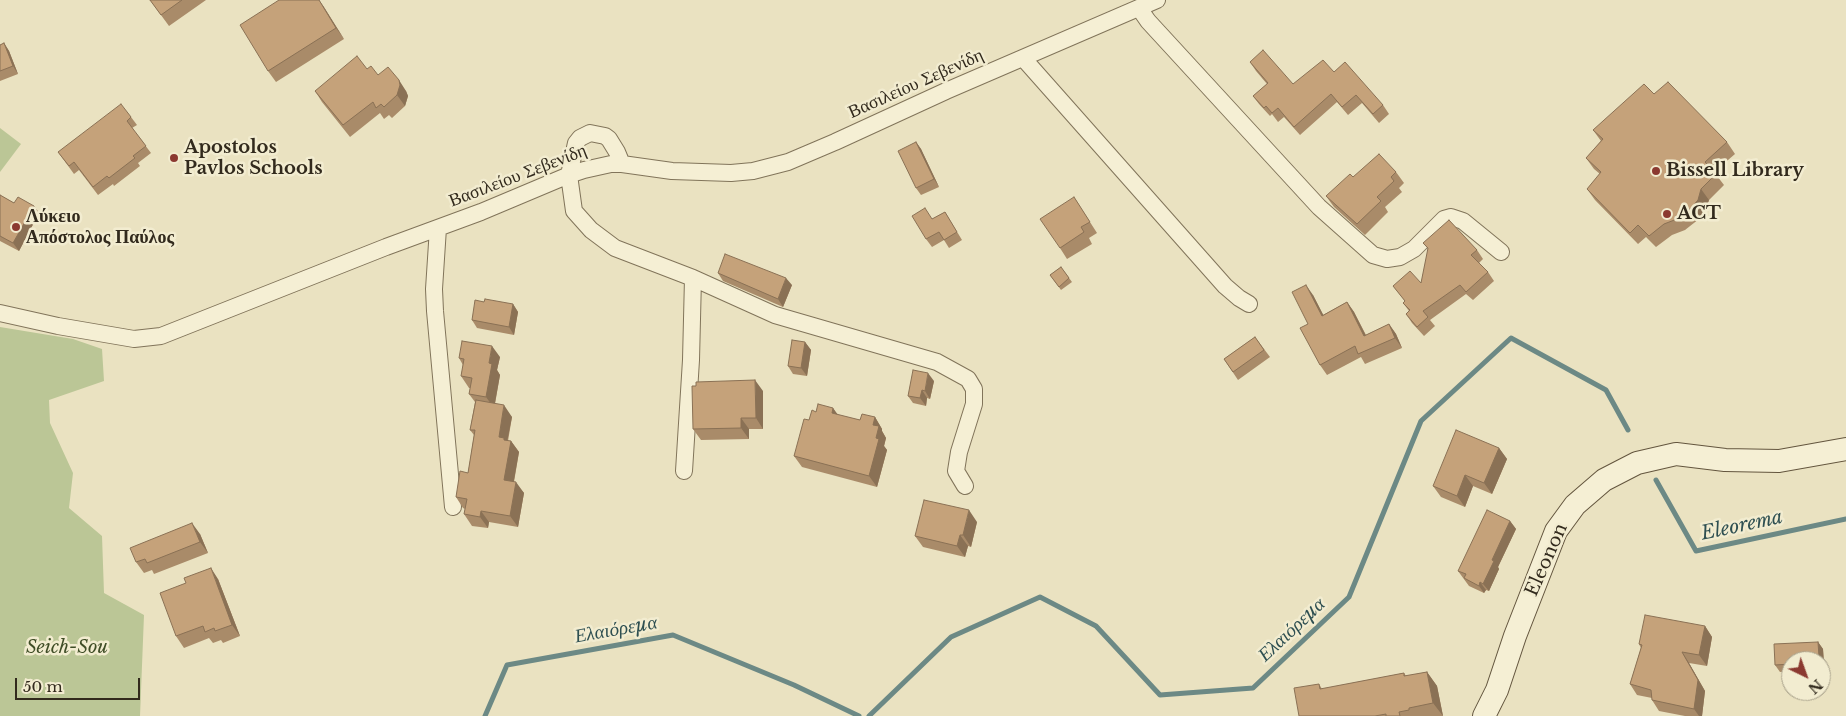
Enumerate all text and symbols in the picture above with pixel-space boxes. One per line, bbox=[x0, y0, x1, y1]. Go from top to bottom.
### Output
street label: Βασιλείου Σεβενίδη bbox=[845, 44, 987, 124]
place label: Apostolos Pavlos Schools bbox=[184, 137, 323, 180]
street label: Βασιλείου Σεβενίδη bbox=[446, 140, 590, 212]
marker: Apostolos Pavlos Schools bbox=[168, 152, 180, 164]
place label: Bissell Library bbox=[1666, 160, 1804, 182]
marker: Bissell Library bbox=[1650, 165, 1662, 177]
place label: ACT bbox=[1677, 203, 1721, 225]
place label: Λύκειο Απόστολος Παύλος bbox=[26, 206, 174, 248]
marker: ACT bbox=[1661, 208, 1673, 220]
marker: Λύκειο Απόστολος Παύλος bbox=[10, 221, 22, 233]
water label: Eleorema bbox=[1699, 506, 1785, 546]
street label: Eleonon bbox=[1521, 520, 1573, 600]
water label: Ελαιόρεμα bbox=[1254, 593, 1330, 667]
water label: Ελαιόρεμα bbox=[573, 612, 659, 648]
park label: Seich-Sou bbox=[26, 637, 108, 659]
north arrow bbox=[1781, 651, 1831, 701]
scale bar bbox=[18, 668, 142, 700]
text: N bbox=[1804, 675, 1826, 697]
text: 50 m bbox=[23, 677, 63, 696]

